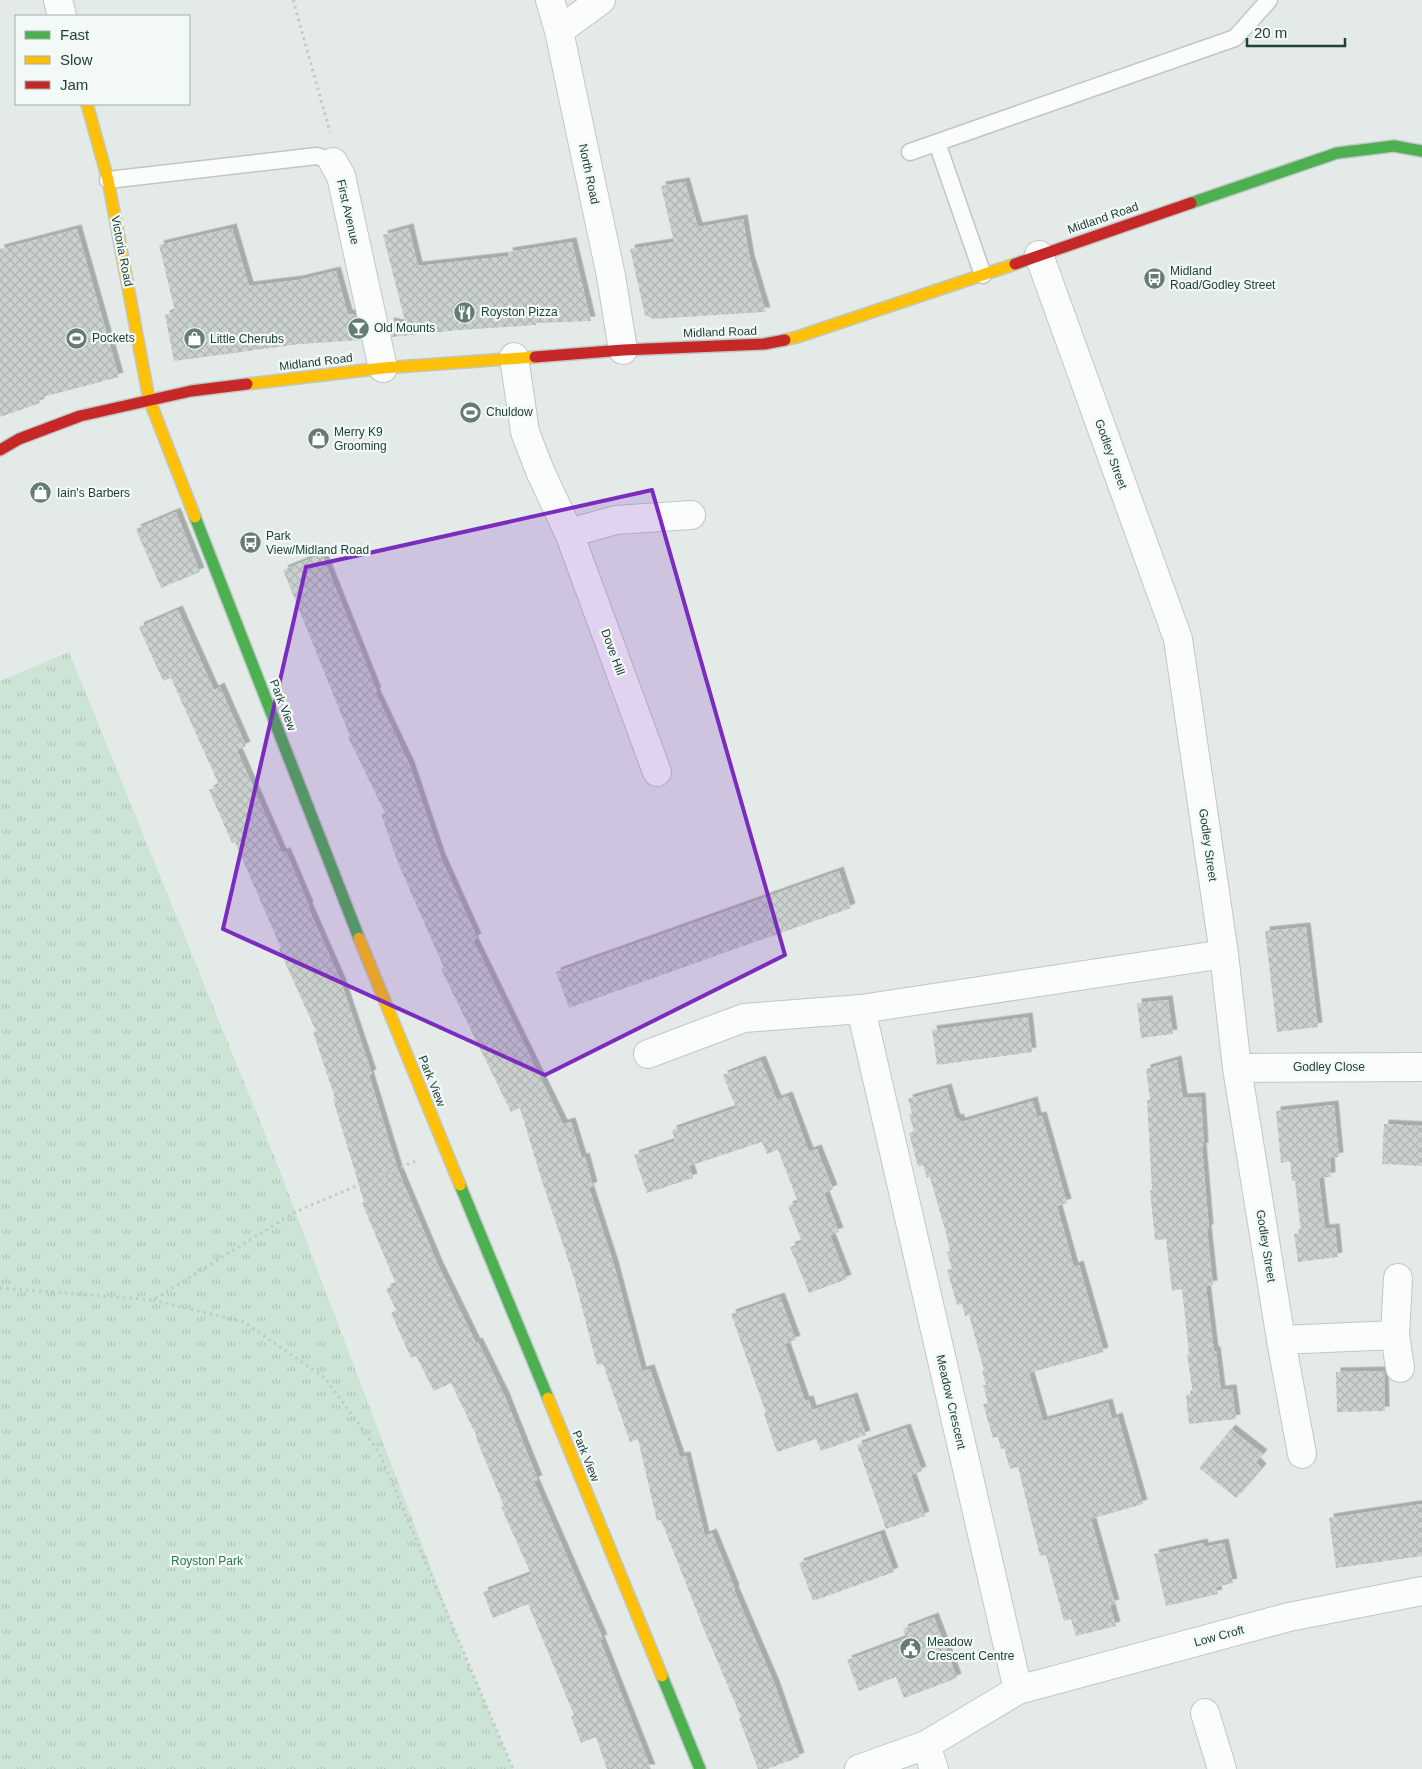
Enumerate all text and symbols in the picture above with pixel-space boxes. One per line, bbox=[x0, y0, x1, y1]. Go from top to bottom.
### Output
legend bbox=[15, 15, 190, 105]
scale bar bbox=[1247, 15, 1344, 47]
text: 20 m bbox=[1254, 24, 1287, 41]
text: Fast bbox=[60, 26, 90, 43]
text: Slow bbox=[60, 51, 93, 68]
text: Jam bbox=[60, 76, 88, 93]
street label: North Road bbox=[576, 143, 602, 205]
street label: First Avenue bbox=[334, 178, 362, 246]
street label: Midland Road bbox=[1066, 199, 1140, 237]
street label: Victoria Road bbox=[108, 214, 136, 288]
place label: Midland Road/Godley Street bbox=[1170, 264, 1276, 292]
bus stop icon: Midland Road/Godley Street bbox=[1142, 266, 1166, 290]
restaurant icon: Royston Pizza bbox=[453, 300, 477, 324]
place label: Royston Pizza bbox=[481, 305, 558, 319]
bar icon: Old Mounts bbox=[346, 316, 370, 340]
place label: Old Mounts bbox=[374, 321, 435, 335]
street label: Midland Road bbox=[683, 324, 757, 340]
sports icon: Pockets bbox=[64, 326, 88, 350]
shop icon: Little Cherubs bbox=[182, 327, 206, 351]
place label: Pockets bbox=[92, 331, 135, 345]
place label: Little Cherubs bbox=[210, 332, 284, 346]
street label: Midland Road bbox=[278, 351, 354, 373]
sports icon: Chuldow bbox=[458, 400, 482, 424]
place label: Chuldow bbox=[486, 405, 533, 419]
street label: Godley Street bbox=[1092, 417, 1130, 491]
place label: Merry K9 Grooming bbox=[334, 425, 387, 453]
shop icon: Merry K9 Grooming bbox=[306, 427, 330, 451]
shop icon: Iain's Barbers bbox=[29, 481, 53, 505]
place label: Iain's Barbers bbox=[57, 486, 130, 500]
place label: Park View/Midland Road bbox=[266, 529, 369, 557]
bus stop icon: Park View/Midland Road bbox=[238, 531, 262, 555]
street label: Dove Hill bbox=[598, 627, 628, 677]
street label: Park View bbox=[267, 677, 299, 733]
street label: Godley Street bbox=[1196, 808, 1220, 883]
street label: Park View bbox=[415, 1053, 449, 1109]
street label: Godley Close bbox=[1293, 1060, 1365, 1074]
street label: Godley Street bbox=[1253, 1209, 1279, 1284]
street label: Meadow Crescent bbox=[933, 1353, 969, 1451]
street label: Park View bbox=[569, 1428, 603, 1484]
park label: Royston Park bbox=[171, 1554, 244, 1568]
street label: Low Croft bbox=[1192, 1622, 1246, 1649]
place label: Meadow Crescent Centre bbox=[927, 1635, 1015, 1663]
public building icon: Meadow Crescent Centre bbox=[899, 1637, 923, 1661]

